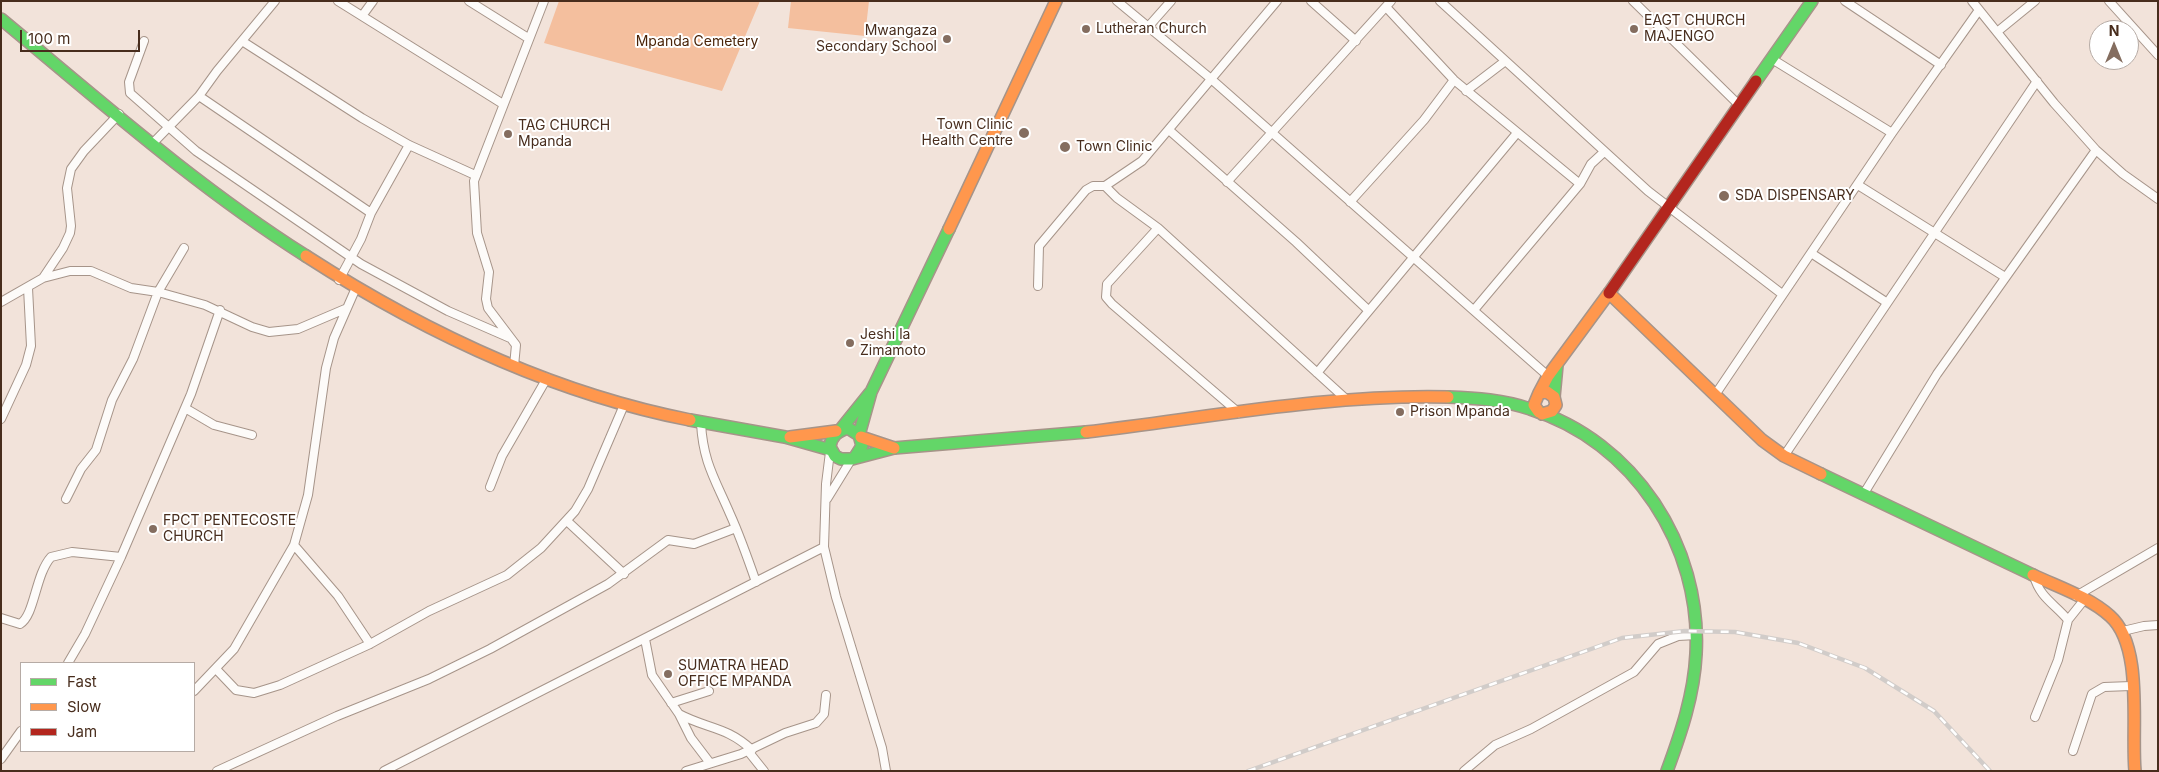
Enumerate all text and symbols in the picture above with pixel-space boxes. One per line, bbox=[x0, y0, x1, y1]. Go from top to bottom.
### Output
place label: EAGT CHURCH MAJENGO bbox=[1644, 13, 1745, 46]
scale bar bbox=[22, 20, 142, 52]
north arrow bbox=[2089, 20, 2139, 70]
place label: Lutheran Church bbox=[1096, 21, 1207, 37]
text: N bbox=[2109, 22, 2119, 39]
place label: Mwangaza Secondary School bbox=[816, 23, 937, 56]
marker: Lutheran Church bbox=[1080, 23, 1092, 35]
marker: EAGT CHURCH MAJENGO bbox=[1628, 23, 1640, 35]
text: 100 m bbox=[28, 29, 70, 48]
marker: Mwangaza Secondary School bbox=[941, 33, 953, 45]
park label: Mpanda Cemetery bbox=[636, 34, 758, 50]
place label: Town Clinic Health Centre bbox=[922, 117, 1013, 150]
place label: TAG CHURCH Mpanda bbox=[518, 118, 610, 150]
marker: Town Clinic Health Centre bbox=[1017, 126, 1031, 140]
marker: TAG CHURCH Mpanda bbox=[502, 128, 514, 140]
place label: Town Clinic bbox=[1076, 139, 1152, 155]
marker: Town Clinic bbox=[1058, 140, 1072, 154]
place label: SDA DISPENSARY bbox=[1735, 188, 1855, 204]
marker: SDA DISPENSARY bbox=[1717, 189, 1731, 203]
place label: Jeshi la Zimamoto bbox=[860, 327, 926, 360]
marker: Jeshi la Zimamoto bbox=[844, 337, 856, 349]
place label: Prison Mpanda bbox=[1410, 404, 1510, 420]
marker: Prison Mpanda bbox=[1394, 406, 1406, 418]
place label: FPCT PENTECOSTE CHURCH bbox=[163, 513, 296, 546]
marker: FPCT PENTECOSTE CHURCH bbox=[147, 523, 159, 535]
place label: SUMATRA HEAD OFFICE MPANDA bbox=[678, 658, 792, 690]
legend bbox=[20, 662, 195, 752]
marker: SUMATRA HEAD OFFICE MPANDA bbox=[662, 668, 674, 680]
text: Fast bbox=[67, 672, 97, 691]
text: Slow bbox=[67, 697, 101, 716]
text: Jam bbox=[67, 722, 97, 741]

